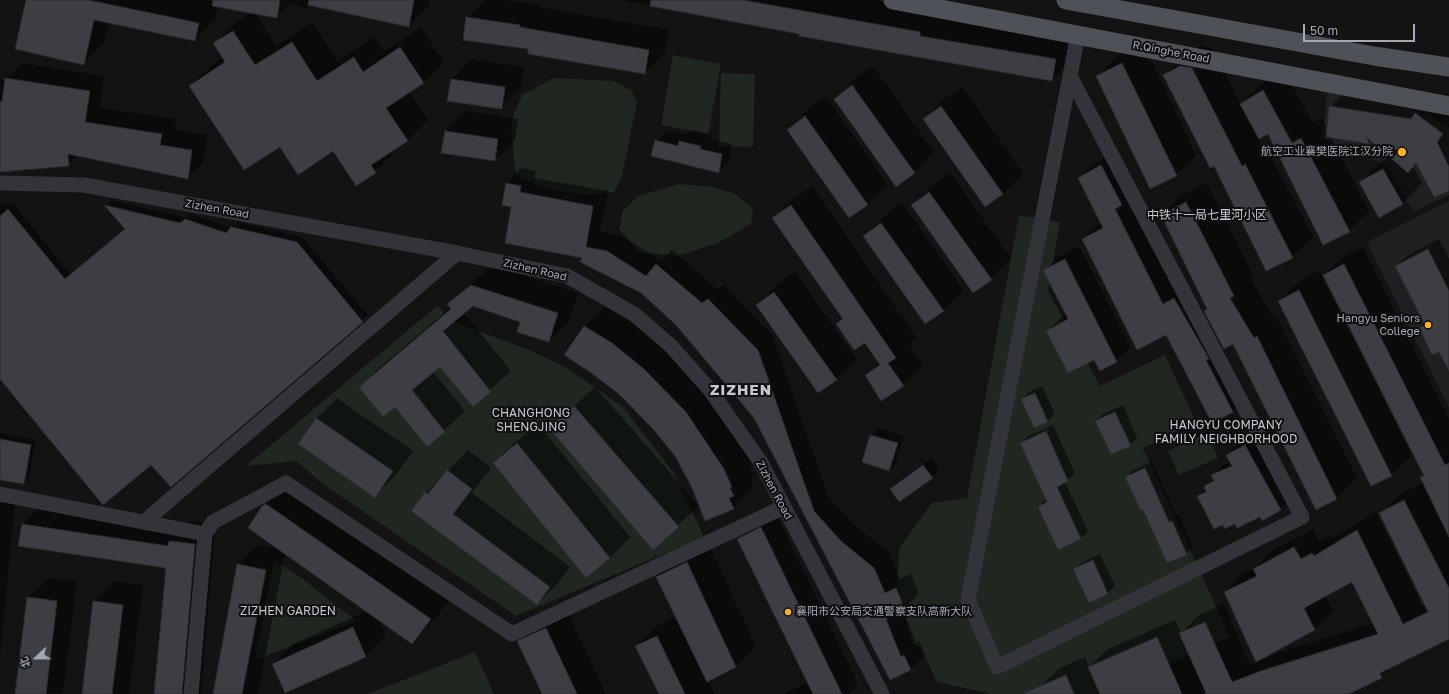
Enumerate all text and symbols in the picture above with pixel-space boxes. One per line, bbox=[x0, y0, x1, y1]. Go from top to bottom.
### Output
scale bar bbox=[1305, 16, 1417, 42]
text: 50 m bbox=[1310, 23, 1338, 38]
street label: R.Qinghe Road bbox=[1131, 38, 1211, 66]
place label: 航空工业襄樊医院江汉分院 bbox=[1261, 145, 1393, 159]
marker: 航空工业襄樊医院江汉分院 bbox=[1396, 146, 1408, 158]
street label: Zizhen Road bbox=[184, 197, 250, 221]
district label: 中铁十一局七里河小区 bbox=[1147, 208, 1267, 222]
street label: Zizhen Road bbox=[502, 256, 568, 284]
place label: Hangyu Seniors College bbox=[1336, 312, 1420, 338]
marker: Hangyu Seniors College bbox=[1423, 320, 1433, 330]
district label: ZIZHEN bbox=[710, 381, 772, 399]
district label: CHANGHONG SHENGJING bbox=[487, 406, 575, 434]
district label: HANGYU COMPANY FAMILY NEIGHBORHOOD bbox=[1145, 418, 1307, 446]
street label: Zizhen Road bbox=[753, 458, 795, 522]
district label: ZIZHEN GARDEN bbox=[234, 604, 342, 618]
place label: 襄阳市公安局交通警察支队高新大队 bbox=[796, 605, 972, 619]
marker: 襄阳市公安局交通警察支队高新大队 bbox=[783, 607, 793, 617]
north arrow bbox=[16, 638, 56, 678]
text: 北 bbox=[16, 655, 32, 670]

